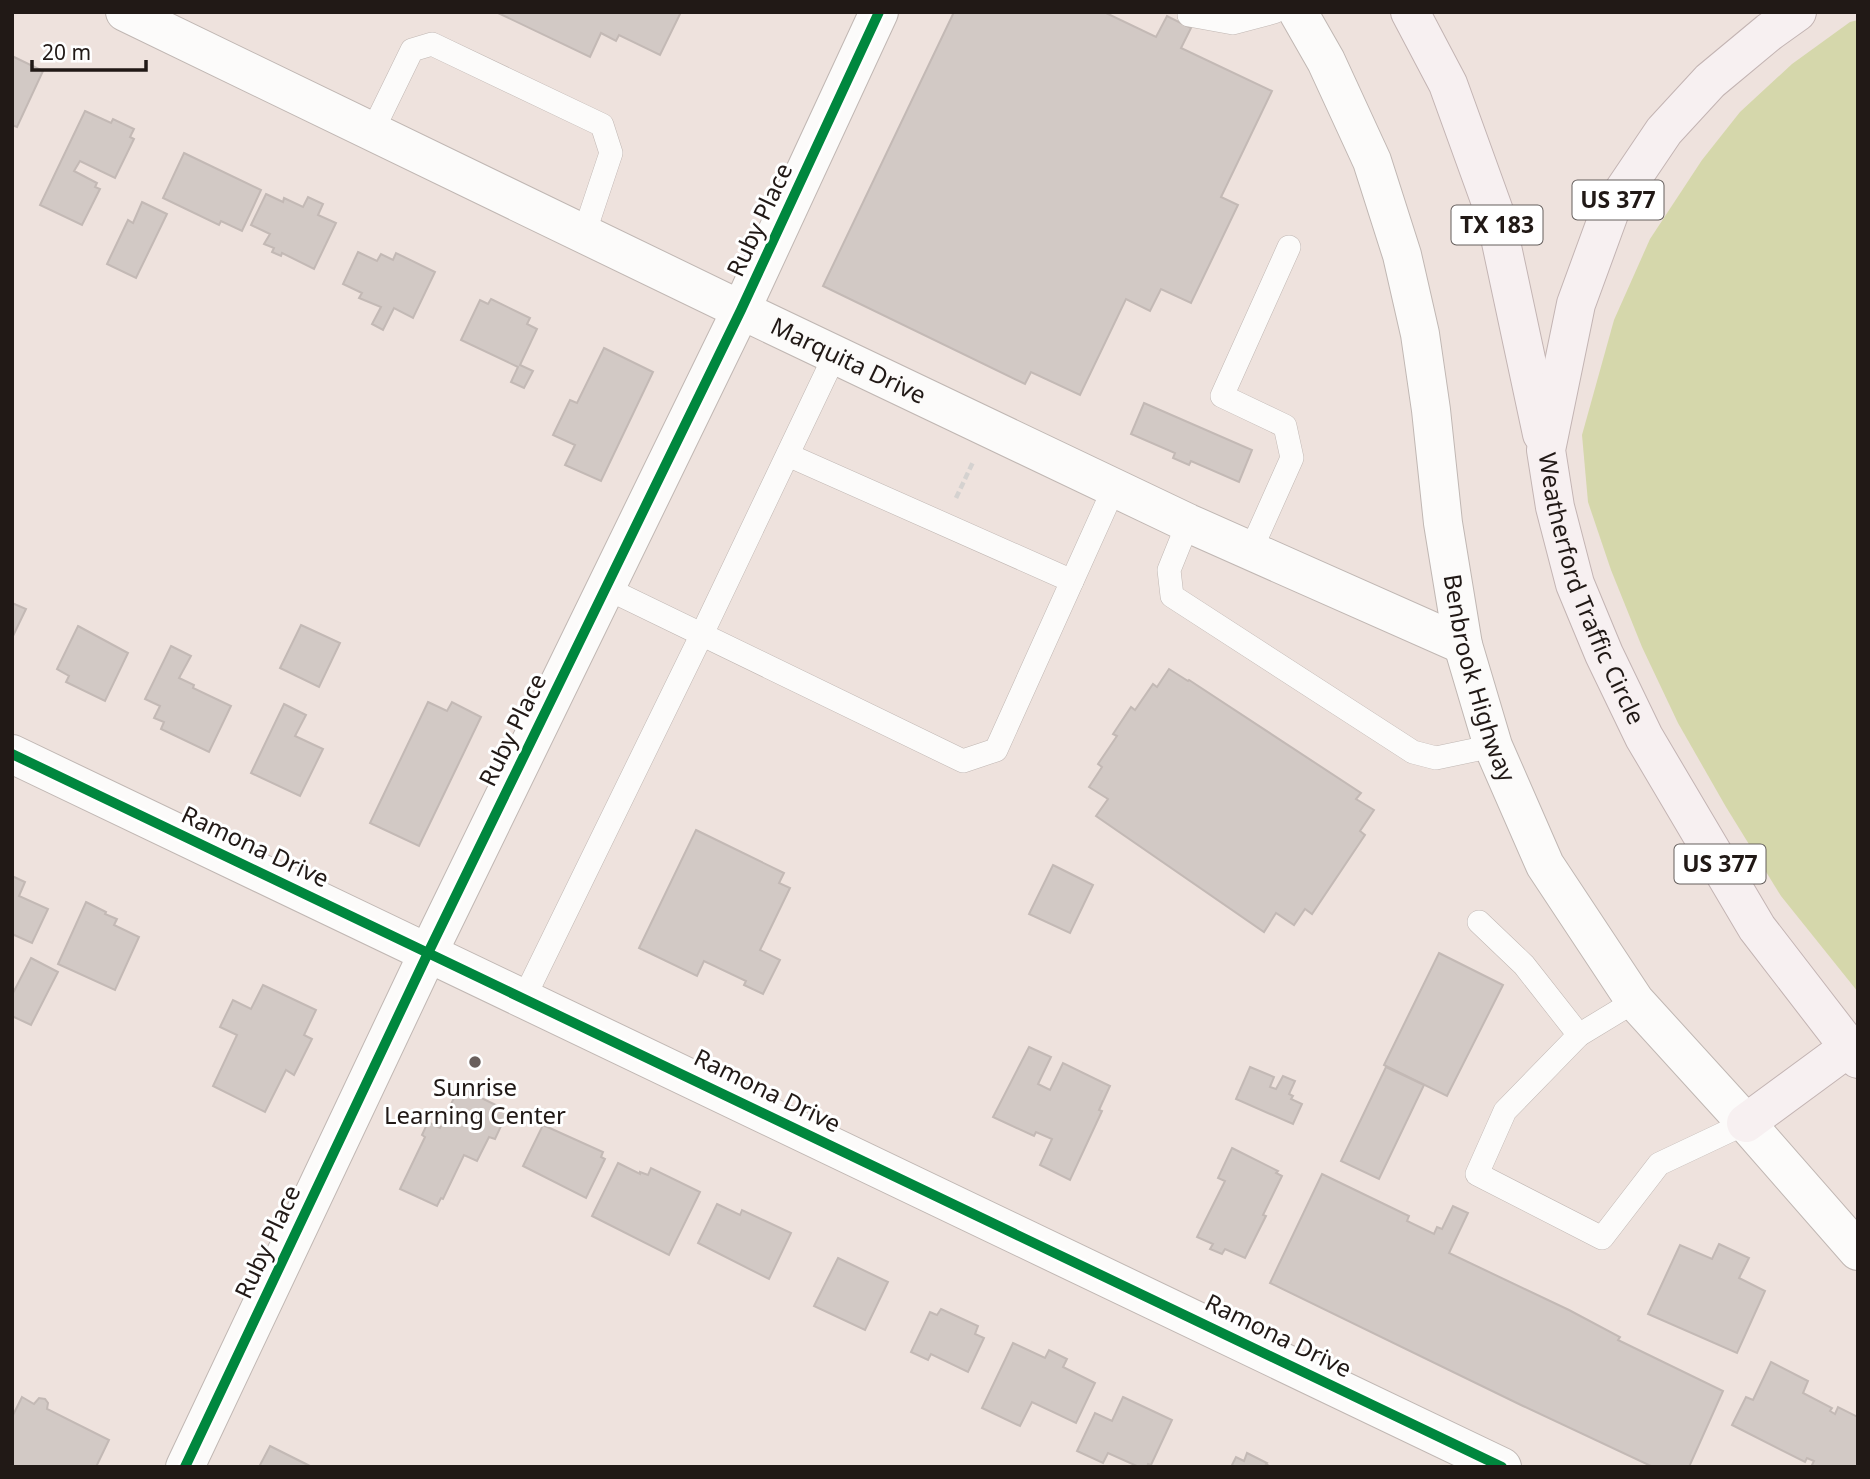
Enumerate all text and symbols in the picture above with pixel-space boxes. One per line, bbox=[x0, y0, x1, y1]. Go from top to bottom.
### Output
scale bar bbox=[32, 28, 145, 72]
text: 20 m bbox=[42, 38, 91, 66]
street label: Ruby Place bbox=[718, 157, 799, 282]
road number: US 377 bbox=[1572, 181, 1664, 220]
road number: TX 183 bbox=[1452, 206, 1542, 244]
street label: Marquita Drive bbox=[766, 309, 932, 411]
street label: Weatherford Traffic Circle bbox=[1532, 450, 1654, 730]
street label: Benbrook Highway bbox=[1437, 571, 1525, 787]
street label: Ruby Place bbox=[470, 667, 553, 791]
street label: Ramona Drive bbox=[176, 797, 335, 894]
road number: US 377 bbox=[1674, 844, 1766, 884]
street label: Ramona Drive bbox=[689, 1040, 846, 1139]
marker: Sunrise Learning Center bbox=[467, 1054, 483, 1070]
place label: Sunrise Learning Center bbox=[384, 1070, 566, 1131]
street label: Ruby Place bbox=[226, 1179, 307, 1304]
street label: Ramona Drive bbox=[1200, 1285, 1357, 1384]

